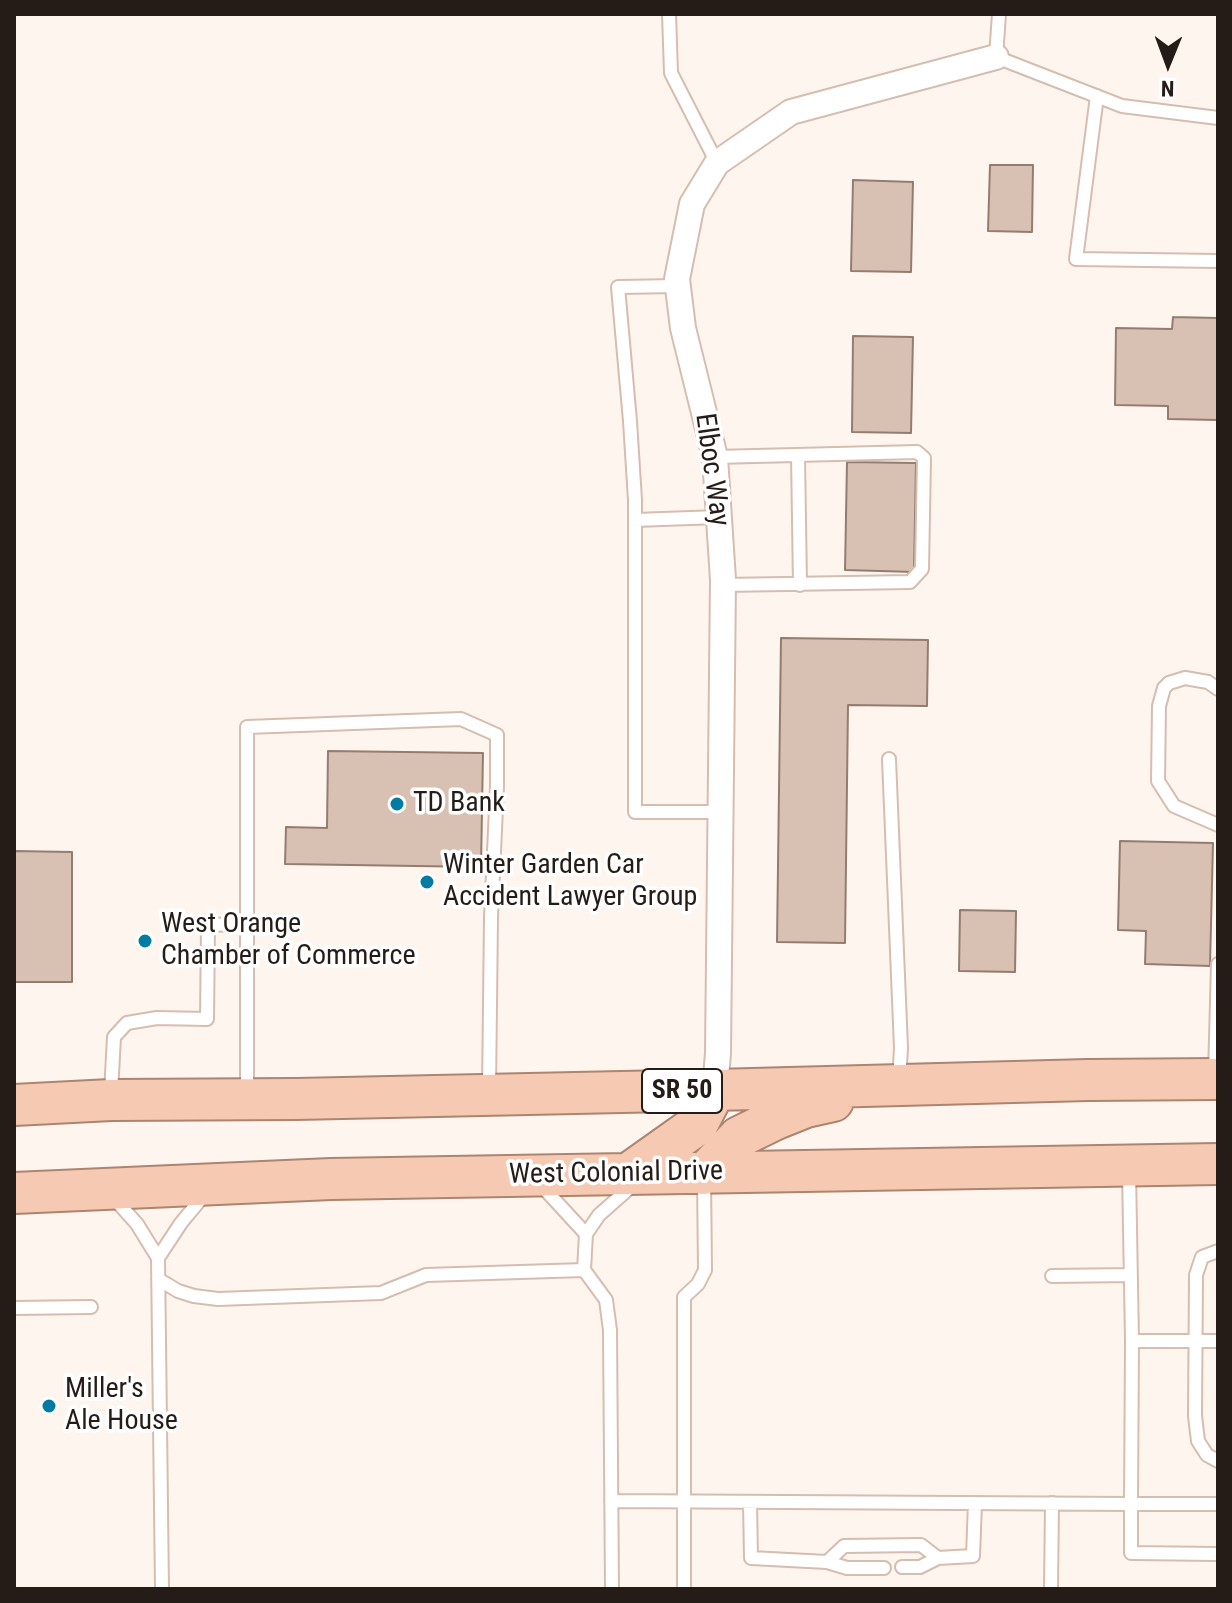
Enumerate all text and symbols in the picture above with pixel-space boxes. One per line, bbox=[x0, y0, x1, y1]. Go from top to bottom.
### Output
north arrow bbox=[1128, 24, 1208, 104]
text: N bbox=[1161, 76, 1175, 101]
street label: Elboc Way bbox=[686, 412, 736, 528]
place label: TD Bank bbox=[413, 787, 505, 821]
marker: TD Bank bbox=[388, 795, 406, 813]
place label: Winter Garden Car Accident Lawyer Group bbox=[443, 849, 697, 915]
marker: Winter Garden Car Accident Lawyer Group bbox=[418, 873, 436, 891]
place label: West Orange Chamber of Commerce bbox=[161, 908, 416, 974]
marker: West Orange Chamber of Commerce bbox=[136, 932, 154, 950]
road number: SR 50 bbox=[642, 1069, 722, 1113]
street label: West Colonial Drive bbox=[509, 1155, 723, 1193]
place label: Miller's Ale House bbox=[65, 1373, 178, 1439]
marker: Miller's Ale House bbox=[40, 1397, 58, 1415]

